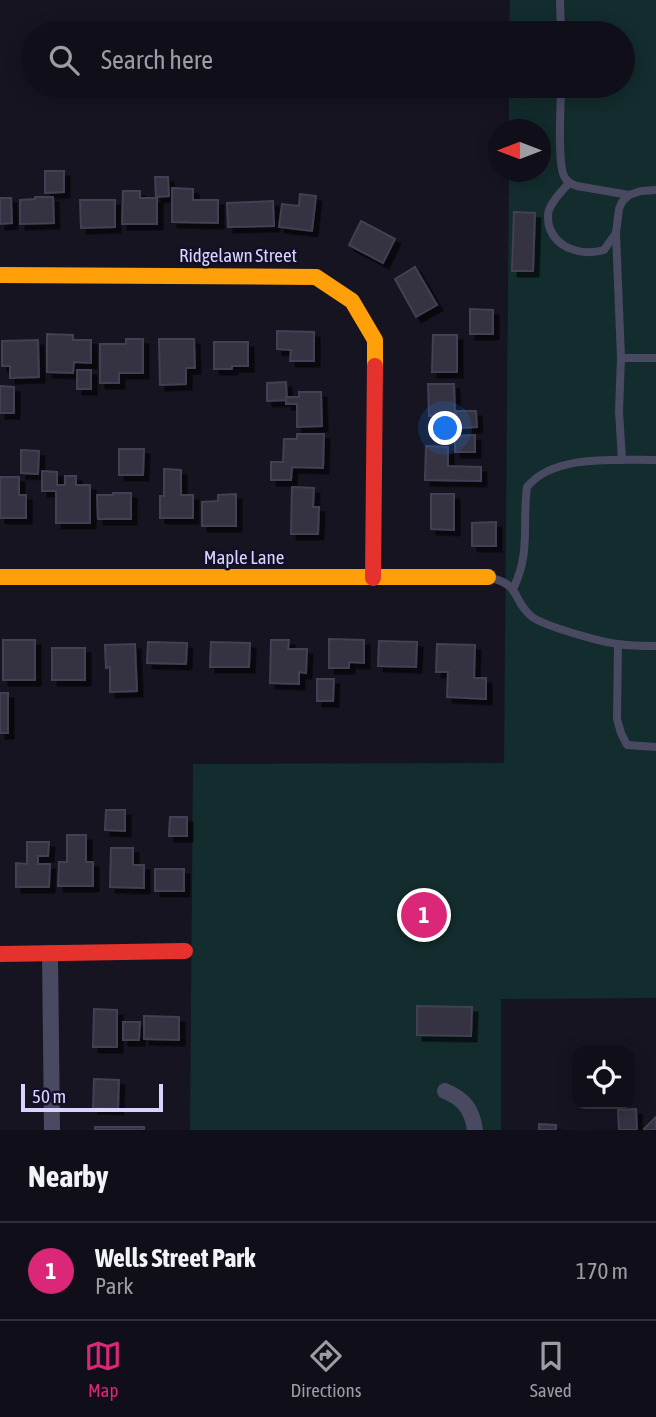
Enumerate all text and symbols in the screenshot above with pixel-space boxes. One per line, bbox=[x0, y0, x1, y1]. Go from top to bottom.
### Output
search box bbox=[21, 21, 635, 98]
icon: search bbox=[45, 41, 83, 79]
text: Search here bbox=[101, 45, 213, 75]
north arrow bbox=[488, 119, 551, 182]
street label: Ridgelawn Street bbox=[179, 244, 297, 266]
your location bbox=[428, 411, 462, 445]
street label: Maple Lane bbox=[204, 546, 284, 568]
pin: 1 bbox=[401, 889, 447, 941]
map controls bbox=[572, 1046, 635, 1109]
button: locate bbox=[572, 1046, 635, 1109]
scale bar bbox=[21, 1081, 163, 1113]
text: 50 m bbox=[32, 1085, 66, 1107]
text: Nearby bbox=[28, 1159, 108, 1193]
text: Wells Street Park bbox=[95, 1243, 255, 1273]
text: 1 bbox=[46, 1258, 56, 1284]
text: 170 m bbox=[576, 1258, 628, 1284]
text: Park bbox=[95, 1273, 133, 1299]
tab: Map bbox=[84, 1337, 122, 1401]
tab: Directions bbox=[291, 1337, 361, 1401]
tab: Saved bbox=[530, 1337, 572, 1401]

